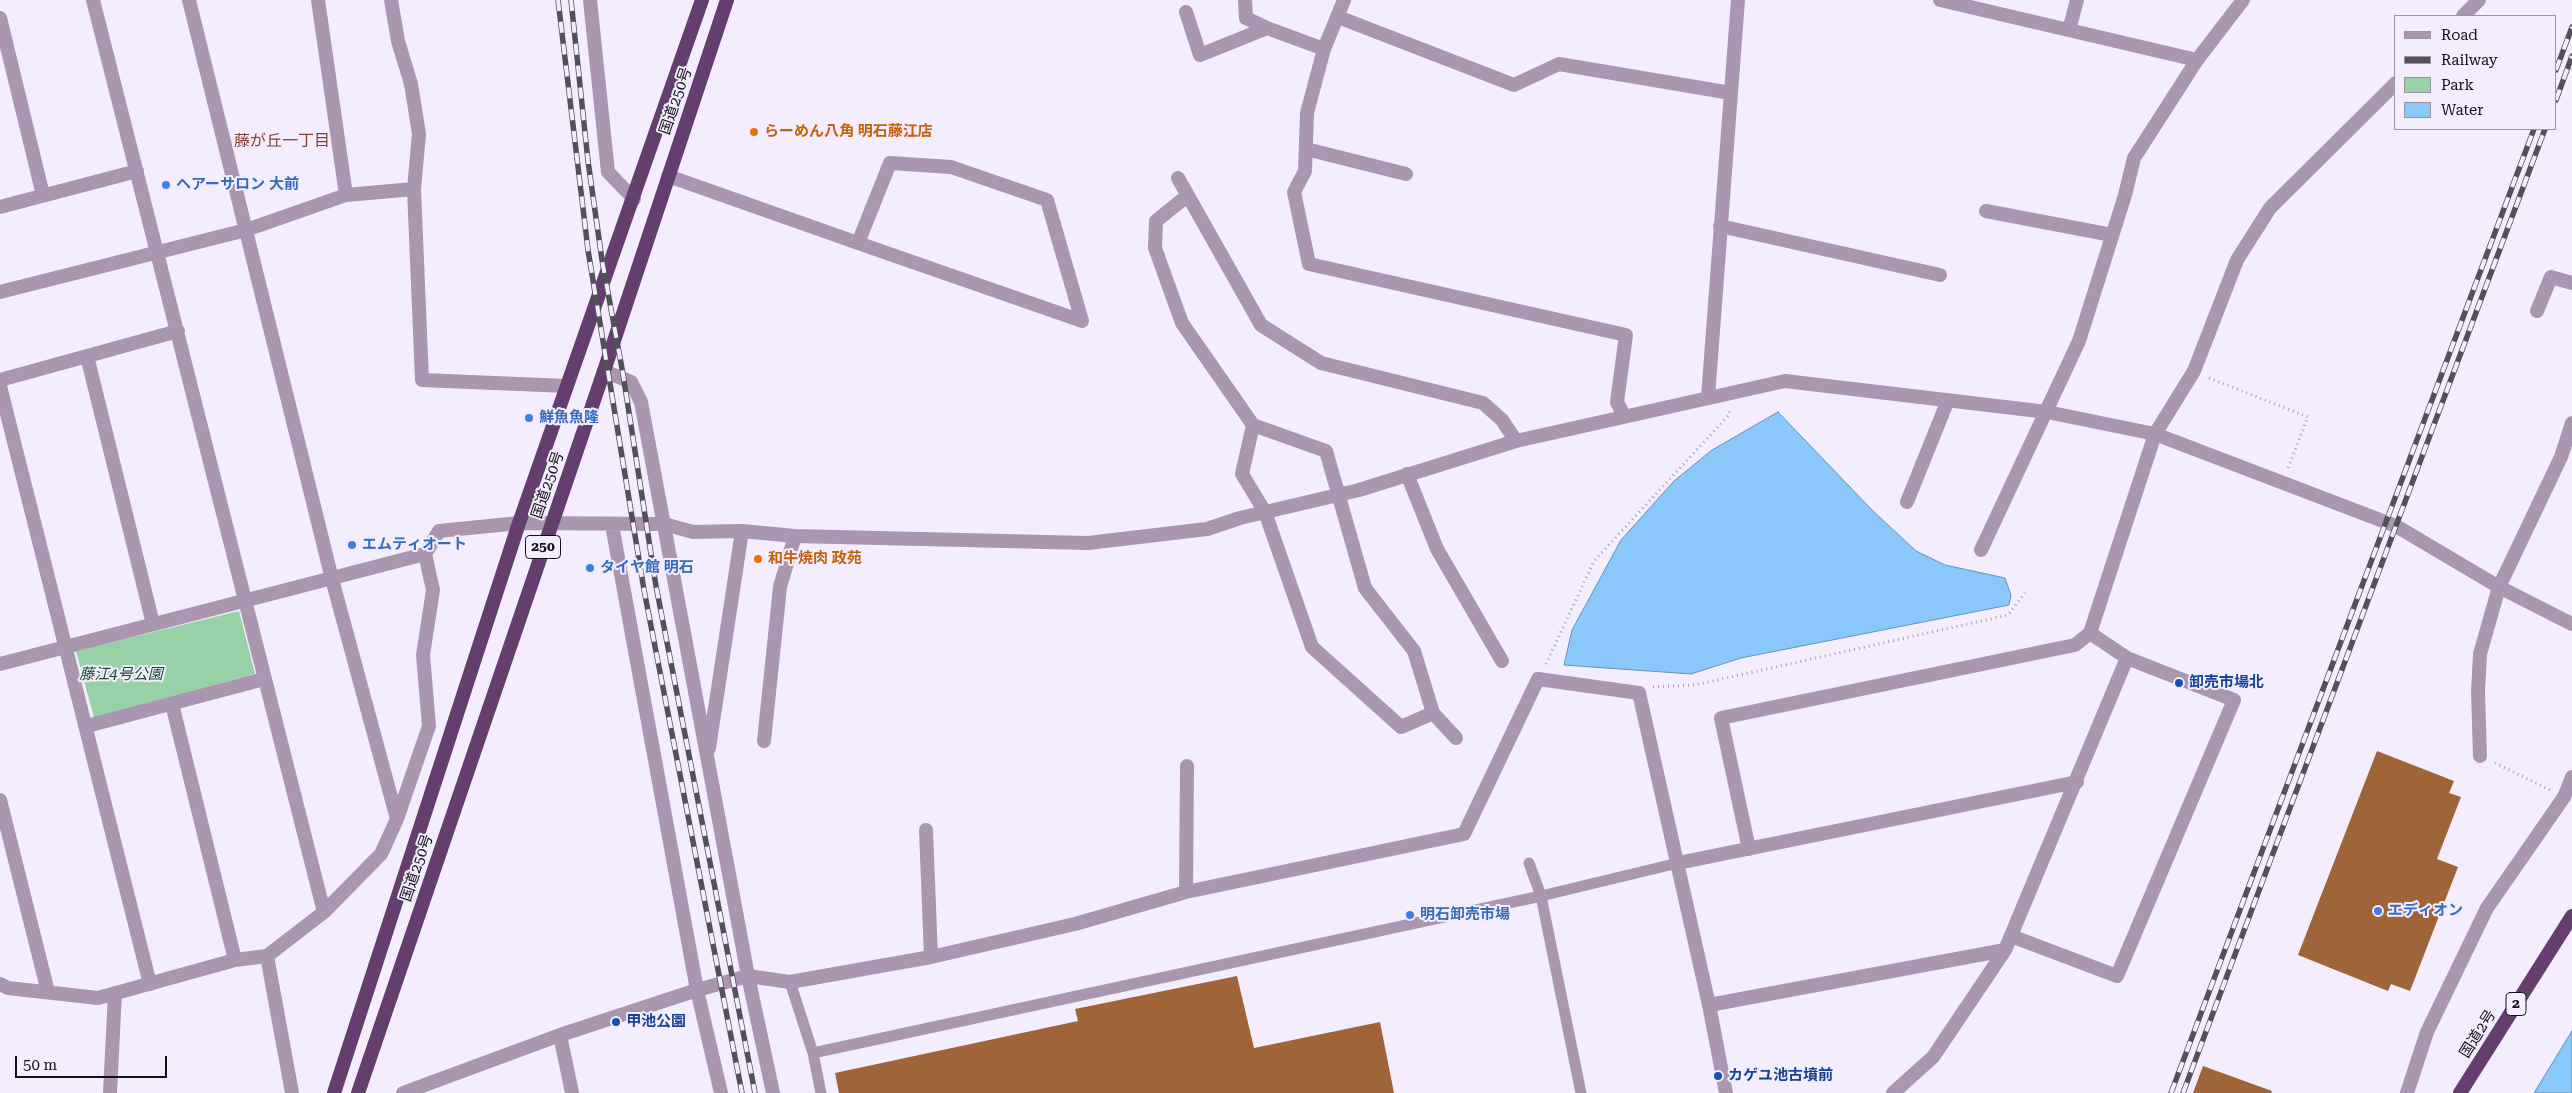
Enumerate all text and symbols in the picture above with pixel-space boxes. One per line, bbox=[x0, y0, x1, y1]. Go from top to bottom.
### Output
legend bbox=[2394, 15, 2557, 130]
text: Road bbox=[2441, 26, 2478, 44]
text: Railway bbox=[2441, 51, 2498, 69]
street label: 国道250号 bbox=[656, 65, 696, 137]
text: Park bbox=[2441, 76, 2474, 94]
text: Water bbox=[2441, 101, 2483, 119]
place label: らーめん八角 明石藤江店 bbox=[764, 123, 933, 141]
marker: らーめん八角 明石藤江店 bbox=[748, 126, 760, 138]
district label: 藤が丘一丁目 bbox=[234, 131, 330, 151]
place label: ヘアーサロン 大前 bbox=[176, 176, 299, 194]
marker: ヘアーサロン 大前 bbox=[160, 179, 172, 191]
place label: 鮮魚魚隆 bbox=[539, 409, 599, 427]
marker: 鮮魚魚隆 bbox=[523, 412, 535, 424]
street label: 国道250号 bbox=[528, 449, 568, 521]
place label: エムティオート bbox=[362, 536, 467, 554]
road number: 250 bbox=[526, 536, 560, 558]
marker: エムティオート bbox=[346, 539, 358, 551]
place label: 和牛焼肉 政苑 bbox=[768, 550, 862, 568]
marker: 和牛焼肉 政苑 bbox=[752, 553, 764, 565]
place label: タイヤ館 明石 bbox=[600, 559, 694, 577]
marker: タイヤ館 明石 bbox=[584, 562, 596, 574]
park label: 藤江4号公園 bbox=[79, 666, 163, 684]
place label: 卸売市場北 bbox=[2189, 674, 2264, 692]
marker: 卸売市場北 bbox=[2173, 677, 2185, 689]
street label: 国道250号 bbox=[397, 832, 437, 904]
place label: エディオン bbox=[2388, 902, 2463, 920]
marker: エディオン bbox=[2372, 905, 2384, 917]
place label: 明石卸売市場 bbox=[1420, 906, 1510, 924]
marker: 明石卸売市場 bbox=[1404, 909, 1416, 921]
road number: 2 bbox=[2506, 992, 2526, 1016]
street label: 国道2号 bbox=[2456, 1007, 2500, 1061]
place label: 甲池公園 bbox=[626, 1013, 686, 1031]
marker: 甲池公園 bbox=[610, 1016, 622, 1028]
scale bar bbox=[18, 1046, 170, 1078]
text: 50 m bbox=[23, 1056, 57, 1074]
place label: カゲユ池古墳前 bbox=[1728, 1067, 1833, 1085]
marker: カゲユ池古墳前 bbox=[1712, 1070, 1724, 1082]

